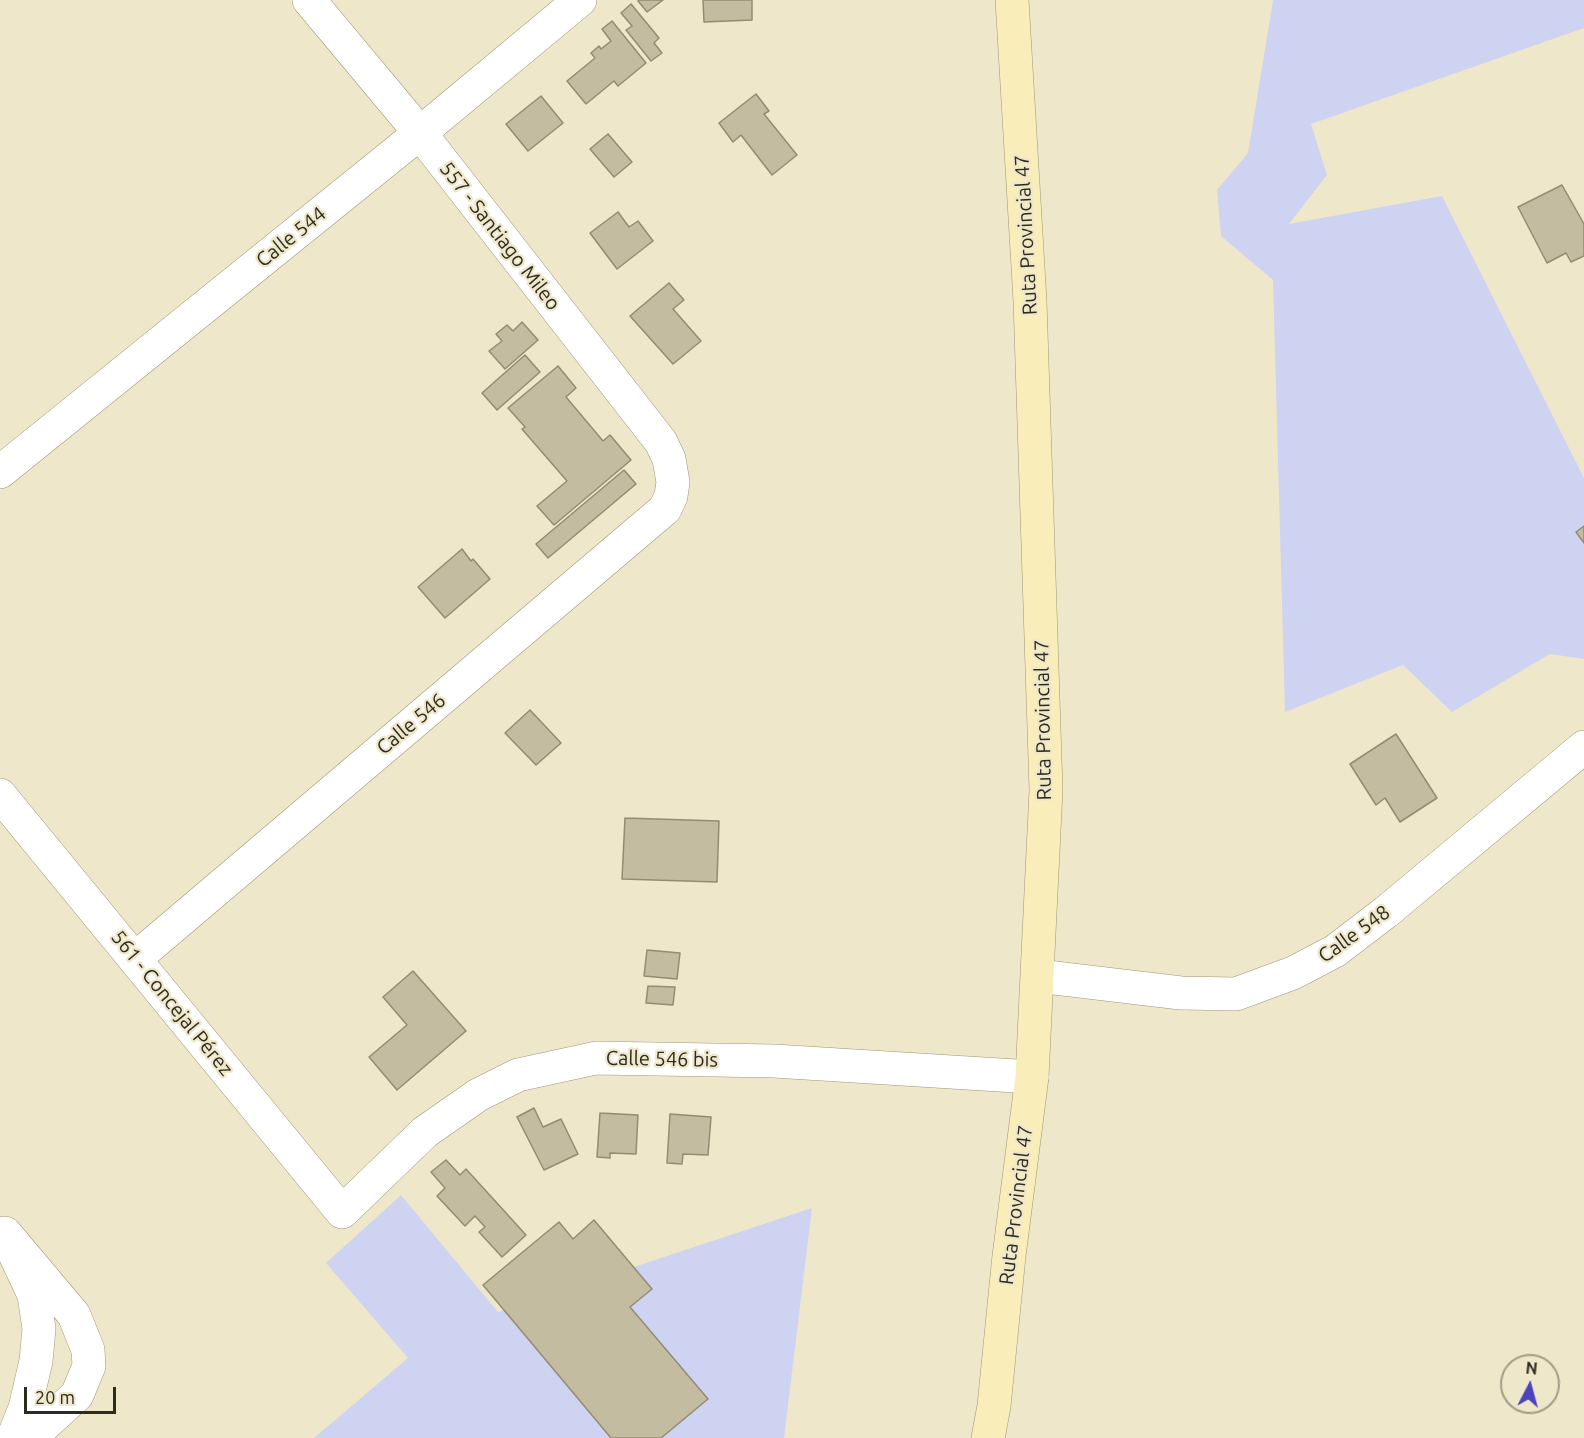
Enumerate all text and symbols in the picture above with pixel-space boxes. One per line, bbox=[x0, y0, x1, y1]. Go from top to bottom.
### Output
street label: Ruta Provincial 47 bbox=[1010, 154, 1042, 316]
street label: 557 - Santiago Mileo bbox=[435, 157, 565, 315]
street label: Calle 544 bbox=[251, 202, 331, 272]
street label: Ruta Provincial 47 bbox=[1030, 640, 1056, 800]
street label: Calle 546 bbox=[372, 688, 450, 760]
street label: Calle 548 bbox=[1314, 900, 1394, 968]
street label: 561 - Concejal Pérez bbox=[106, 926, 238, 1080]
street label: Calle 546 bis bbox=[606, 1046, 718, 1072]
street label: Ruta Provincial 47 bbox=[994, 1124, 1038, 1286]
north arrow bbox=[1500, 1354, 1560, 1414]
text: N bbox=[1525, 1359, 1539, 1378]
scale bar bbox=[27, 1375, 118, 1413]
text: 20 m bbox=[35, 1387, 75, 1407]

